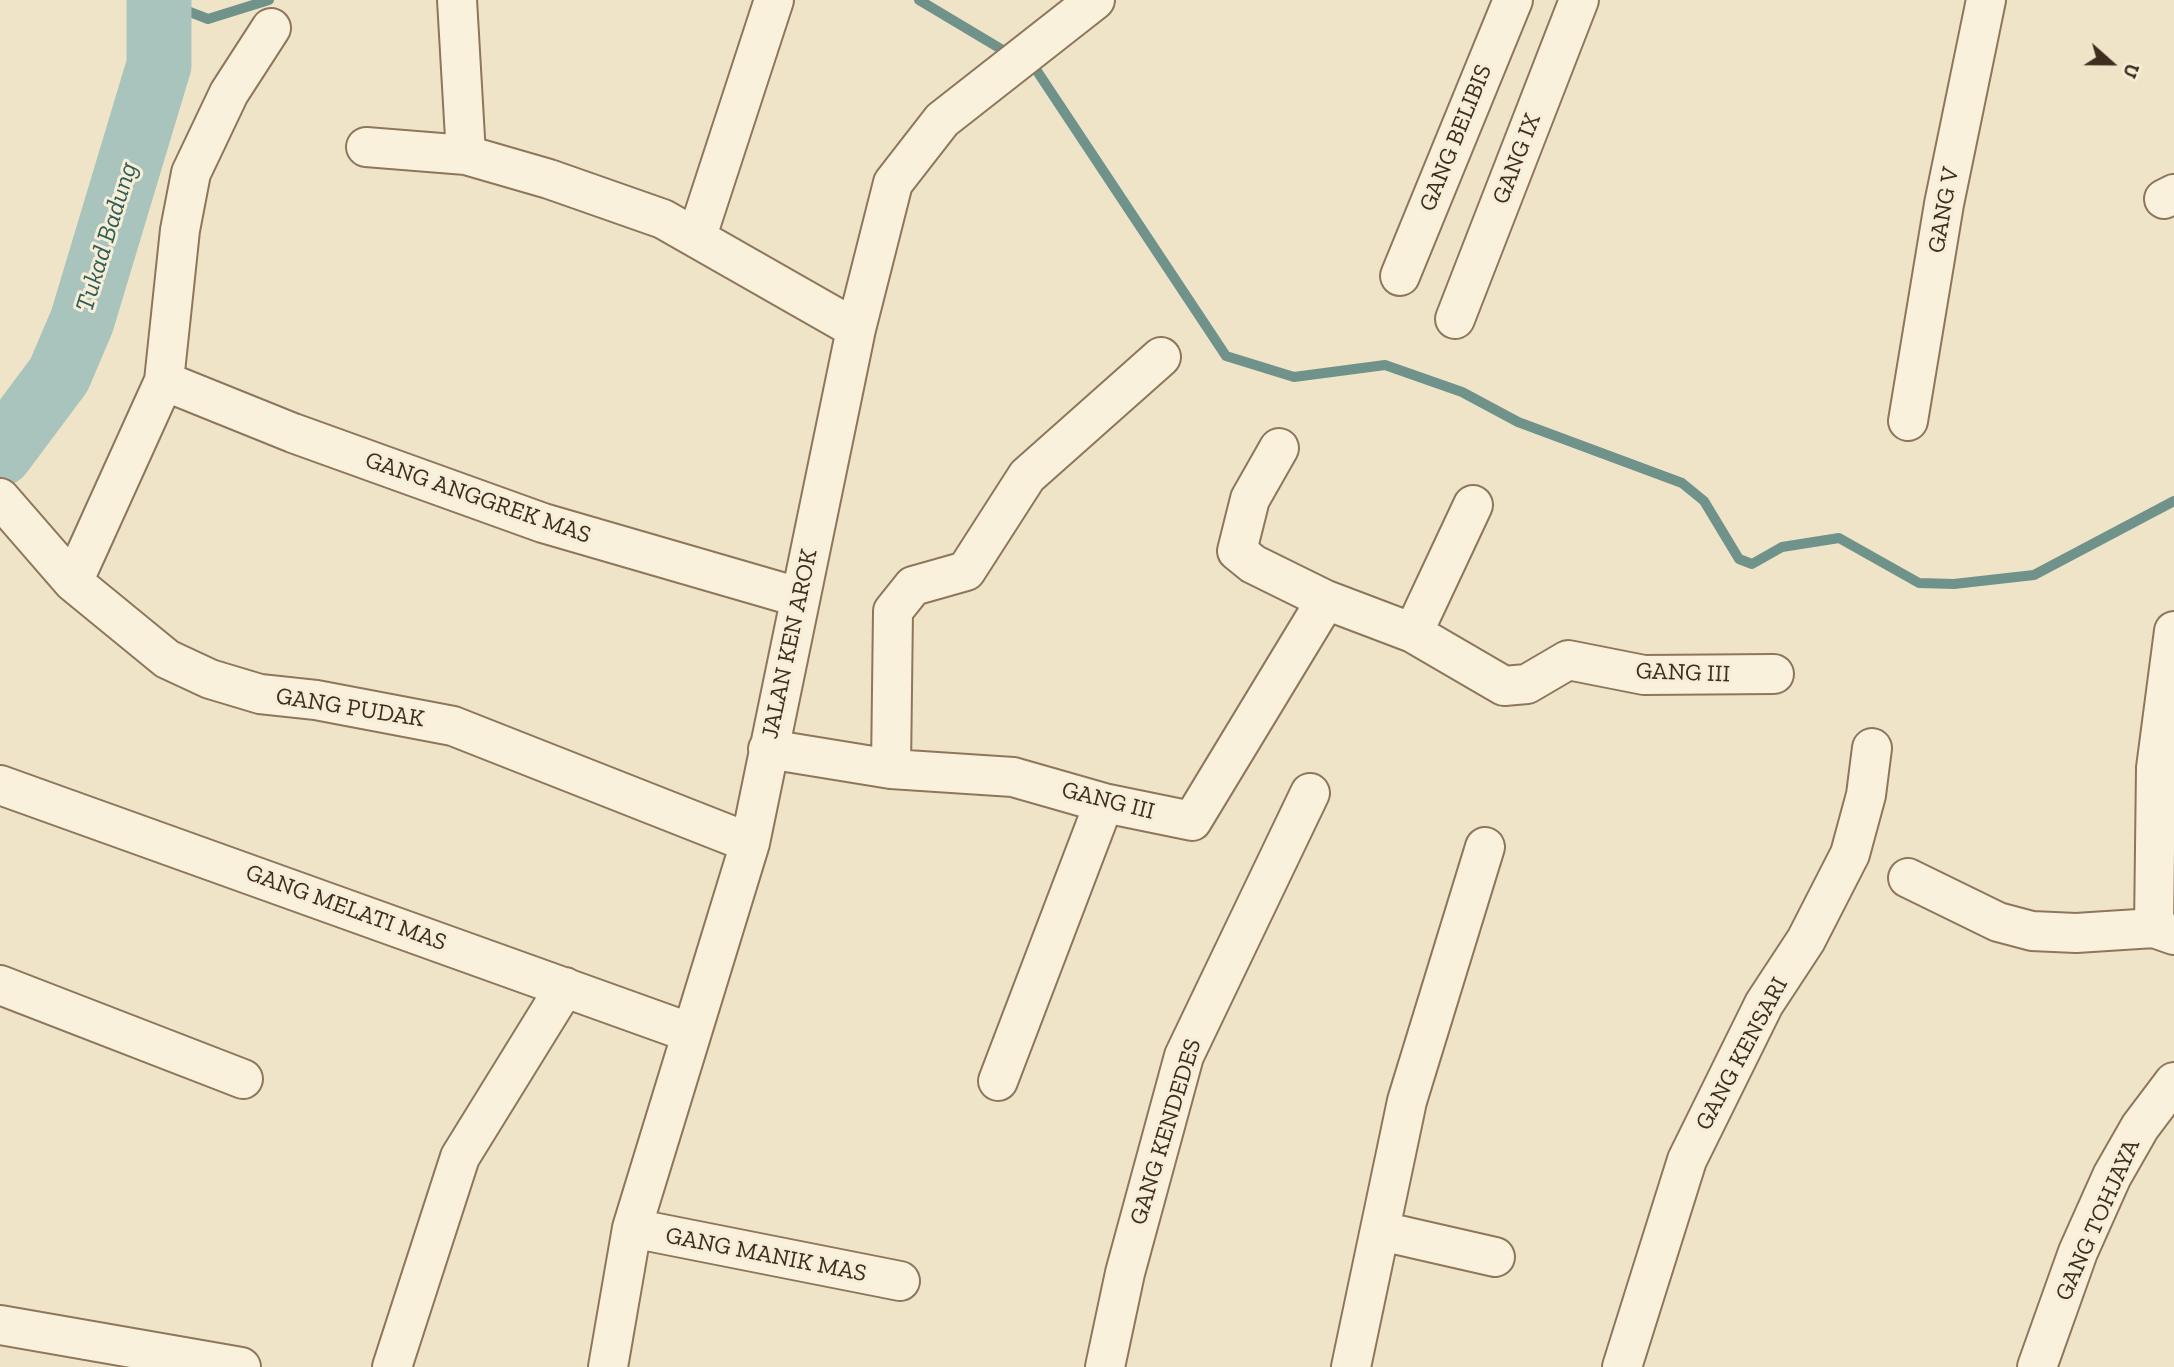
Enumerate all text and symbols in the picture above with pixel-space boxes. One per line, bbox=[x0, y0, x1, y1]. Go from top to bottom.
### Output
north arrow bbox=[2076, 28, 2146, 98]
street label: GANG BELIBIS bbox=[1413, 60, 1499, 216]
text: U bbox=[2118, 60, 2144, 81]
street label: GANG IX bbox=[1487, 110, 1547, 208]
water label: Tukad Badung bbox=[69, 158, 145, 316]
street label: GANG V bbox=[1922, 165, 1966, 255]
street label: GANG ANGGREK MAS bbox=[361, 446, 595, 550]
street label: JALAN KEN AROK bbox=[756, 547, 824, 741]
street label: GANG III bbox=[1635, 657, 1731, 689]
street label: GANG PUDAK bbox=[274, 682, 426, 734]
street label: GANG III bbox=[1059, 776, 1157, 826]
street label: GANG MELATI MAS bbox=[242, 858, 450, 958]
street label: GANG KENSARI bbox=[1690, 973, 1794, 1135]
street label: GANG KENDEDES bbox=[1124, 1036, 1208, 1228]
street label: GANG TOHJAYA bbox=[2050, 1135, 2146, 1305]
street label: GANG MANIK MAS bbox=[663, 1221, 869, 1289]

